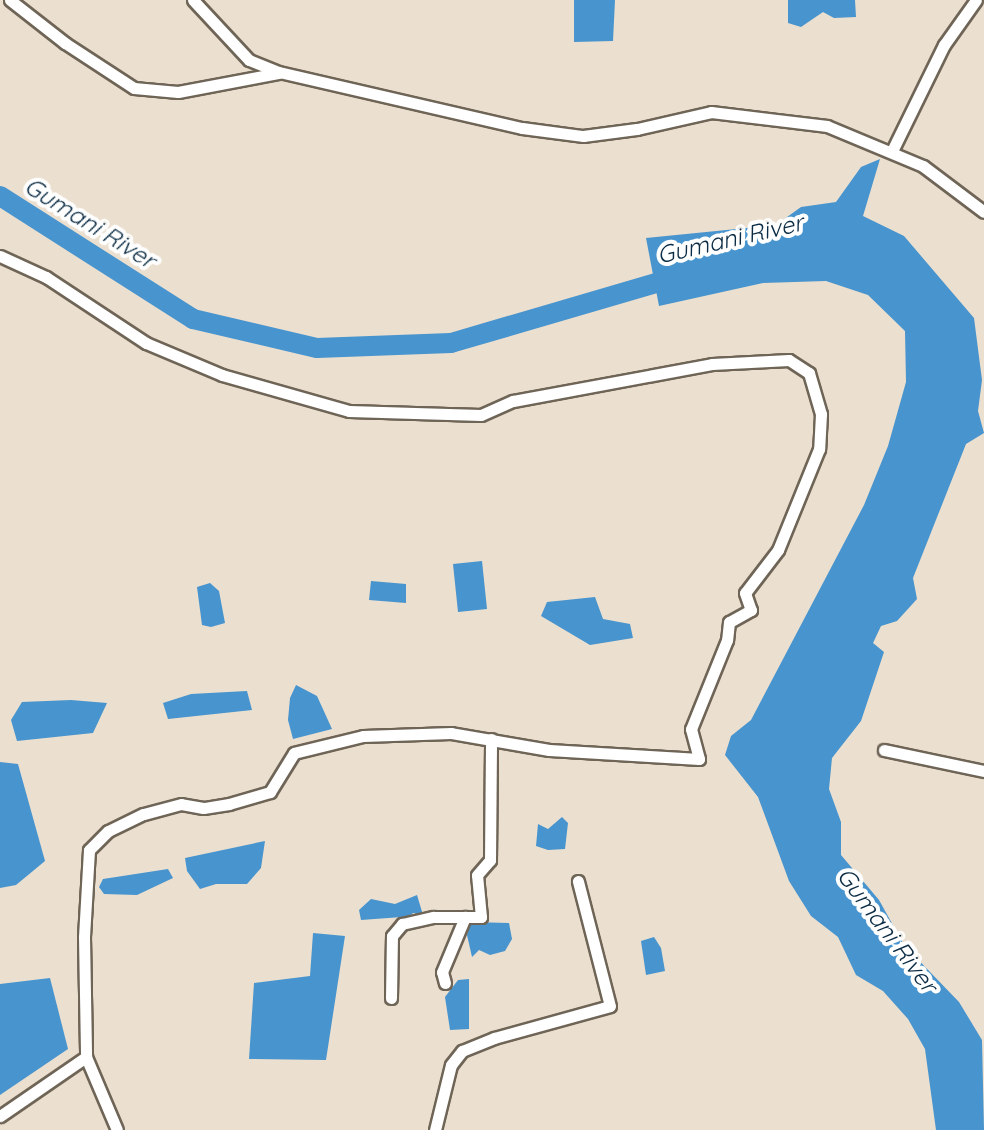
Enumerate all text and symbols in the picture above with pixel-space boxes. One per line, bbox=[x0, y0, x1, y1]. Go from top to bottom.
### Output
water label: Gumani River bbox=[19, 171, 161, 275]
water label: Gumani River bbox=[654, 208, 806, 270]
water label: Gumani River bbox=[831, 862, 943, 998]

